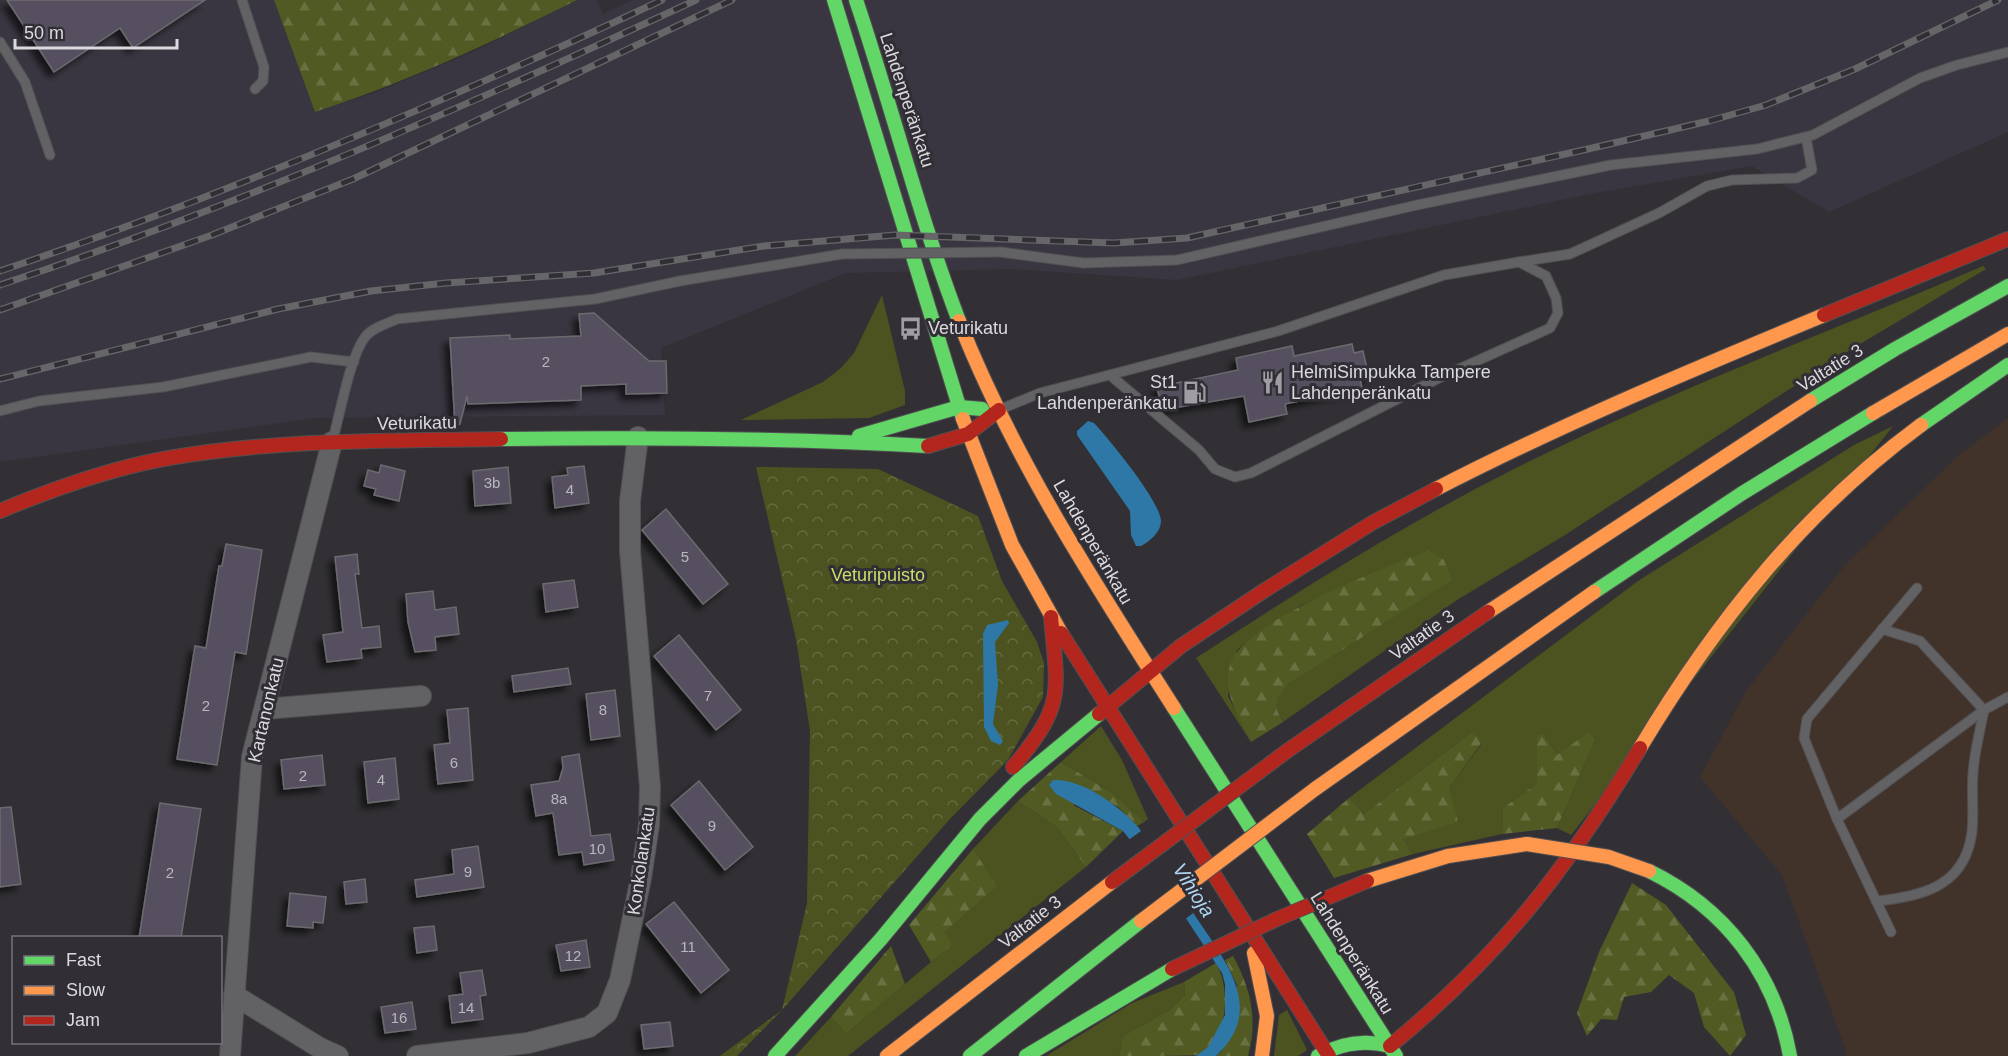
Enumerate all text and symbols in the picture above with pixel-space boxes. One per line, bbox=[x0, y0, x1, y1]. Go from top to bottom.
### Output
scale bar bbox=[15, 12, 177, 50]
text: 50 m bbox=[24, 23, 64, 43]
street label: Lahdenperänkatu bbox=[876, 30, 938, 170]
bus stop icon: Veturikatu bbox=[897, 315, 923, 341]
place label: Veturikatu bbox=[928, 318, 1008, 338]
street label: Valtatie 3 bbox=[1793, 340, 1867, 396]
house number: 2 bbox=[542, 353, 550, 370]
place label: HelmiSimpukka Tampere Lahdenperänkatu bbox=[1291, 362, 1491, 403]
restaurant icon: HelmiSimpukka Tampere Lahdenperänkatu bbox=[1260, 369, 1286, 395]
place label: St1 Lahdenperänkatu bbox=[1037, 372, 1177, 413]
fuel station icon: St1 Lahdenperänkatu bbox=[1182, 379, 1208, 405]
street label: Veturikatu bbox=[377, 412, 457, 434]
house number: 3b bbox=[484, 474, 500, 491]
street label: Lahdenperänkatu bbox=[1049, 476, 1137, 608]
house number: 4 bbox=[566, 481, 574, 498]
house number: 5 bbox=[681, 548, 689, 565]
park label: Veturipuisto bbox=[831, 565, 925, 585]
street label: Valtatie 3 bbox=[1386, 606, 1458, 664]
street label: Kartanonkatu bbox=[244, 656, 288, 764]
house number: 7 bbox=[704, 687, 712, 704]
house number: 2 bbox=[202, 697, 210, 714]
house number: 8 bbox=[599, 701, 607, 718]
house number: 6 bbox=[450, 754, 458, 771]
house number: 2 bbox=[299, 767, 307, 784]
house number: 4 bbox=[377, 771, 385, 788]
house number: 8a bbox=[551, 790, 568, 807]
street label: Konkolankatu bbox=[624, 806, 658, 916]
house number: 9 bbox=[708, 817, 716, 834]
house number: 10 bbox=[589, 840, 605, 857]
water label: Vihioja bbox=[1169, 859, 1219, 921]
house number: 9 bbox=[464, 863, 472, 880]
house number: 2 bbox=[166, 864, 174, 881]
street label: Lahdenperänkatu bbox=[1306, 888, 1398, 1018]
street label: Valtatie 3 bbox=[995, 891, 1065, 953]
legend bbox=[12, 936, 222, 1044]
house number: 11 bbox=[680, 938, 696, 955]
house number: 12 bbox=[565, 947, 581, 964]
text: Fast bbox=[66, 950, 101, 970]
text: Slow bbox=[66, 980, 106, 1000]
house number: 14 bbox=[458, 999, 474, 1016]
house number: 16 bbox=[391, 1009, 407, 1026]
text: Jam bbox=[66, 1010, 100, 1030]

